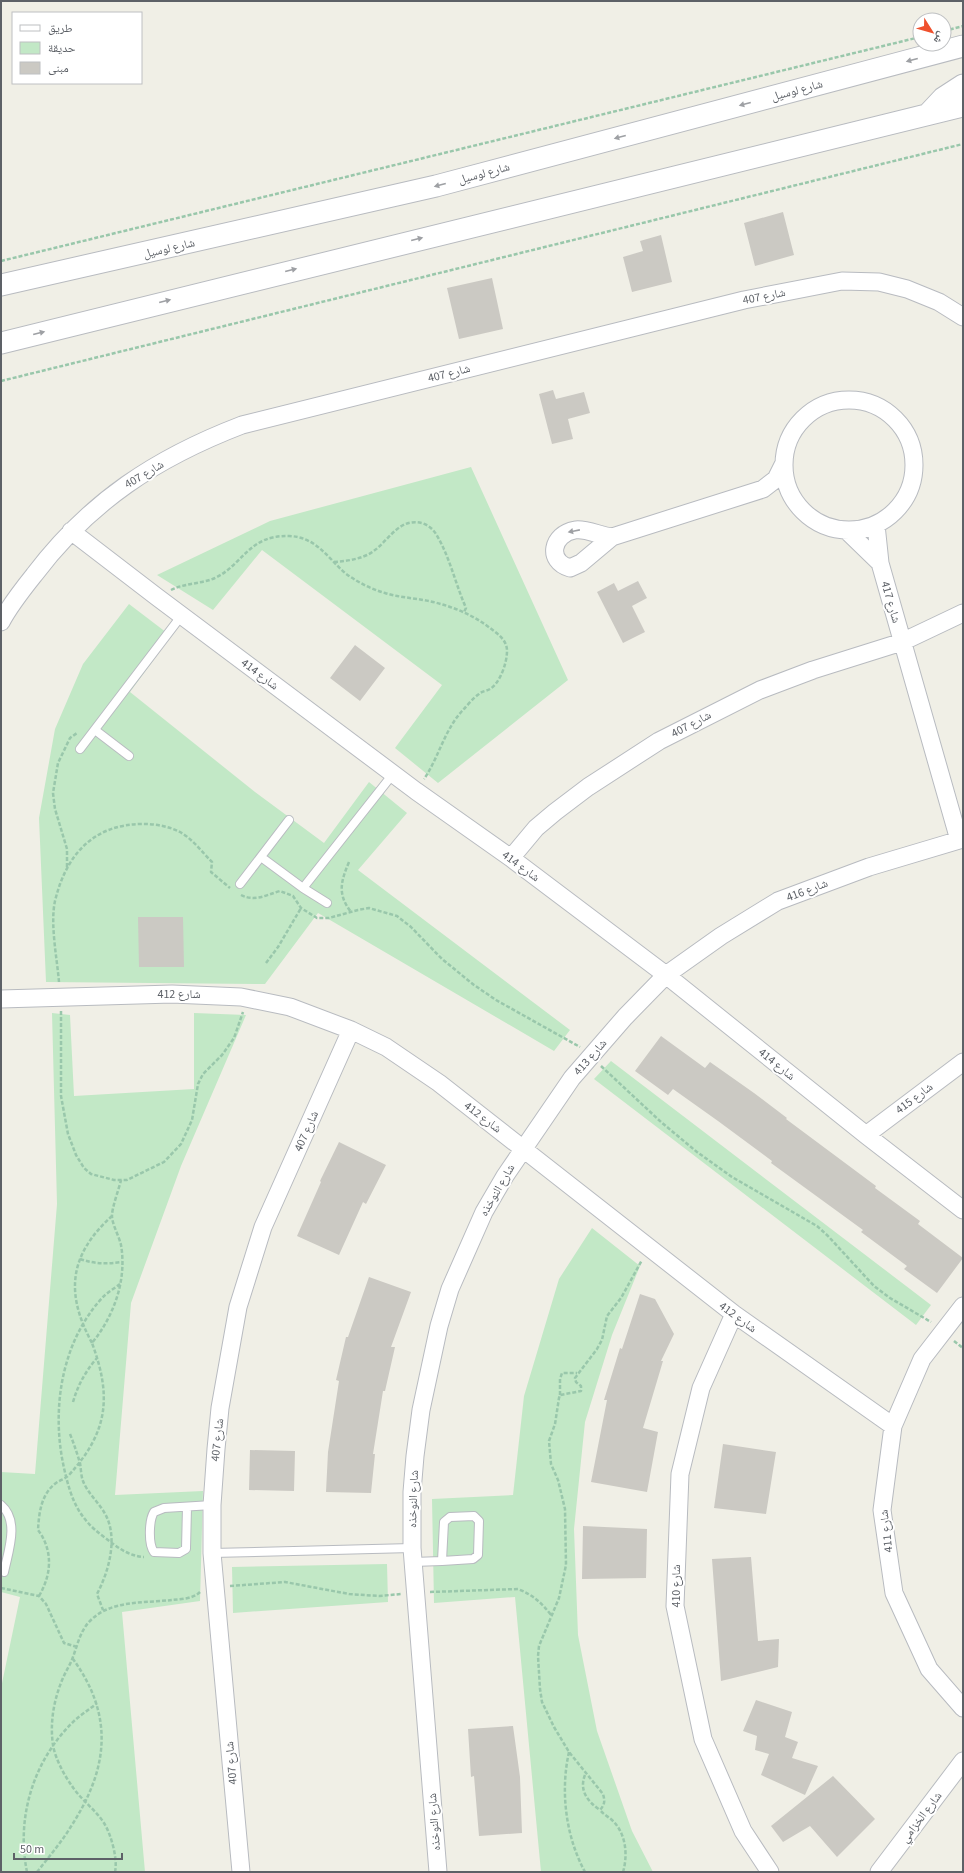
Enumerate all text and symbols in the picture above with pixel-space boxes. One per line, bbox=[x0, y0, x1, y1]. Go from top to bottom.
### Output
legend bbox=[12, 12, 142, 84]
north arrow bbox=[912, 12, 952, 52]
text: طريق bbox=[48, 20, 73, 37]
text: ش bbox=[930, 29, 949, 47]
text: حديقة bbox=[48, 40, 76, 57]
one-way arrow bbox=[906, 57, 918, 63]
text: مبنى bbox=[48, 60, 69, 77]
street label: شارع لوسيل bbox=[769, 75, 825, 106]
one-way arrow bbox=[739, 101, 752, 107]
one-way arrow bbox=[614, 134, 626, 140]
street label: شارع لوسيل bbox=[456, 158, 512, 189]
one-way arrow bbox=[434, 182, 446, 188]
street label: شارع لوسيل bbox=[142, 234, 197, 263]
one-way arrow bbox=[411, 236, 423, 242]
one-way arrow bbox=[285, 267, 297, 273]
street label: شارع 407 bbox=[741, 284, 787, 309]
one-way arrow bbox=[159, 298, 171, 304]
one-way arrow bbox=[33, 330, 45, 336]
street label: شارع 407 bbox=[426, 360, 472, 387]
street label: شارع 407 bbox=[121, 456, 167, 493]
one-way arrow bbox=[568, 529, 581, 535]
street label: شارع 417 bbox=[876, 579, 905, 625]
street label: شارع 414 bbox=[237, 655, 282, 694]
street label: شارع 407 bbox=[668, 707, 714, 742]
street label: شارع 414 bbox=[498, 847, 543, 886]
street label: شارع 416 bbox=[784, 875, 830, 906]
street label: شارع 412 bbox=[157, 986, 201, 1003]
street label: شارع 413 bbox=[570, 1035, 611, 1079]
street label: شارع 414 bbox=[755, 1044, 799, 1085]
street label: شارع 415 bbox=[892, 1079, 937, 1118]
street label: شارع 412 bbox=[460, 1098, 505, 1137]
street label: شارع 407 bbox=[290, 1108, 323, 1154]
street label: شارع النوخذه bbox=[476, 1161, 519, 1220]
street label: شارع 412 bbox=[715, 1298, 760, 1337]
street label: شارع 407 bbox=[207, 1418, 228, 1462]
street label: شارع النوخذه bbox=[404, 1470, 423, 1528]
street label: شارع 411 bbox=[875, 1508, 898, 1553]
street label: شارع 410 bbox=[668, 1564, 685, 1608]
street label: شارع 407 bbox=[221, 1741, 242, 1785]
street label: شارع الخزامي bbox=[897, 1788, 947, 1847]
street label: شارع النوخذه bbox=[424, 1792, 445, 1851]
scale bar bbox=[14, 1835, 122, 1861]
text: 50 m bbox=[20, 1841, 44, 1858]

